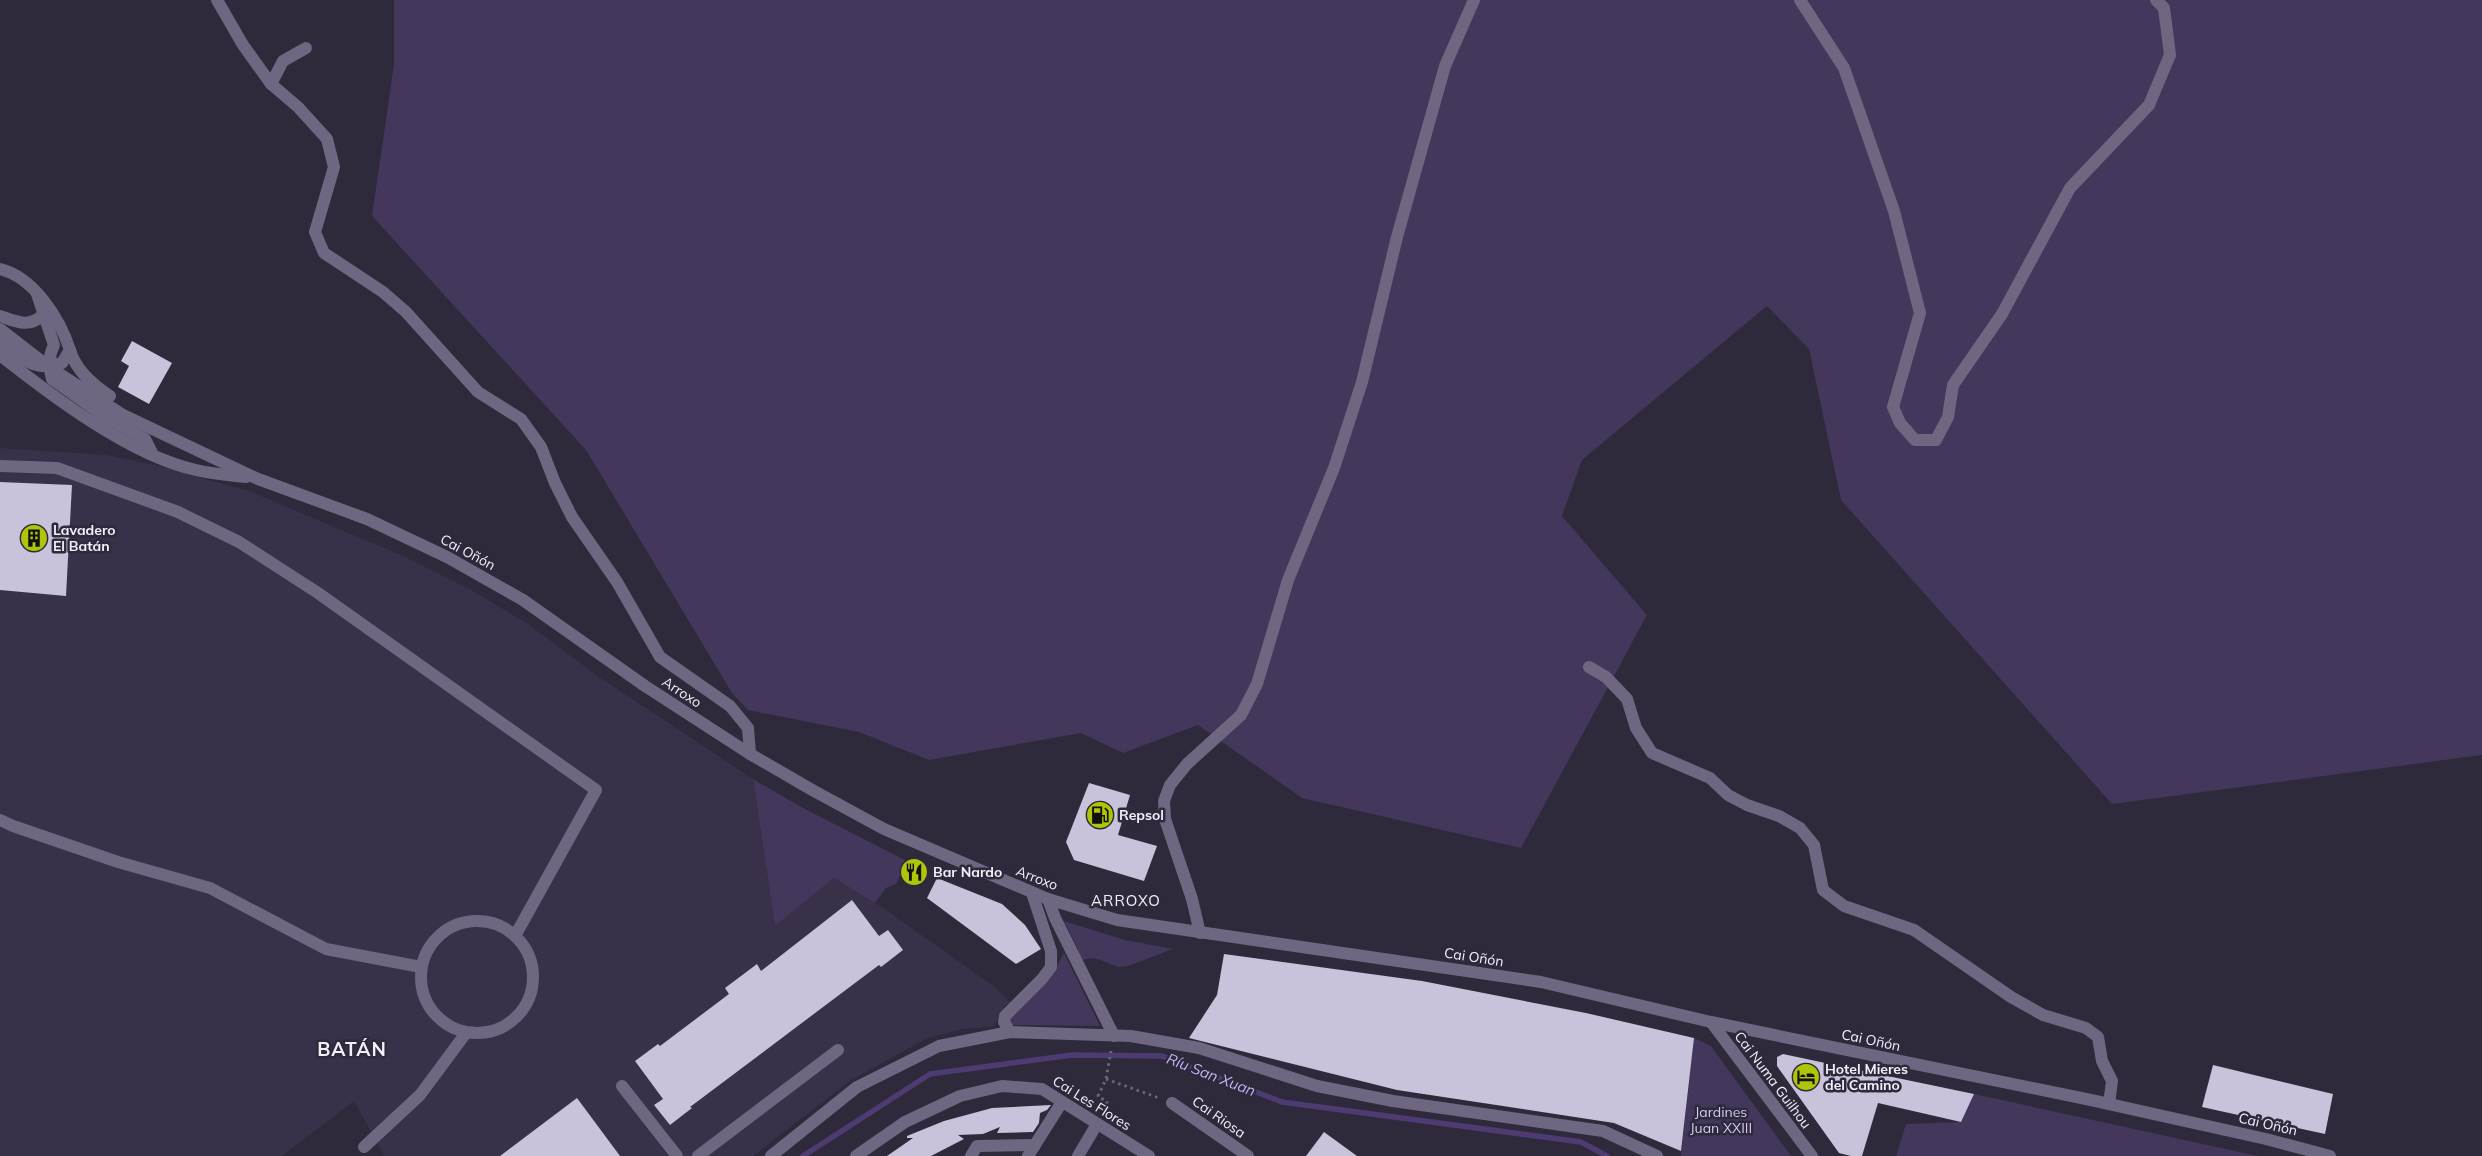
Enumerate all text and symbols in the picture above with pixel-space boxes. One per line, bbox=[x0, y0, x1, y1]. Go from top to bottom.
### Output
place label: Lavadero El Batán bbox=[53, 521, 116, 555]
building icon: Lavadero El Batán bbox=[19, 523, 49, 553]
street label: Cai Oñón bbox=[437, 530, 499, 574]
street label: Arroxo bbox=[659, 673, 705, 711]
fuel station icon: Repsol bbox=[1085, 800, 1115, 830]
place label: Repsol bbox=[1119, 806, 1164, 824]
restaurant icon: Bar Nardo bbox=[899, 857, 929, 887]
street label: Arroxo bbox=[1013, 862, 1061, 894]
place label: Bar Nardo bbox=[933, 863, 1002, 881]
district label: ARROXO bbox=[1091, 891, 1161, 910]
street label: Cai Oñón bbox=[1443, 943, 1505, 971]
street label: Cai Oñón bbox=[1840, 1025, 1902, 1055]
street label: Cai Numa Guilhou bbox=[1731, 1028, 1815, 1132]
district label: BATÁN bbox=[317, 1037, 387, 1061]
water label: Ríu San Xuan bbox=[1164, 1049, 1259, 1100]
place label: Hotel Mieres del Camino bbox=[1825, 1060, 1908, 1094]
hotel icon: Hotel Mieres del Camino bbox=[1791, 1062, 1821, 1092]
street label: Cai Les Flores bbox=[1049, 1072, 1135, 1134]
street label: Cai Riosa bbox=[1189, 1092, 1249, 1142]
park label: Jardines Juan XXIII bbox=[1690, 1103, 1752, 1137]
street label: Cai Oñón bbox=[2237, 1108, 2299, 1140]

